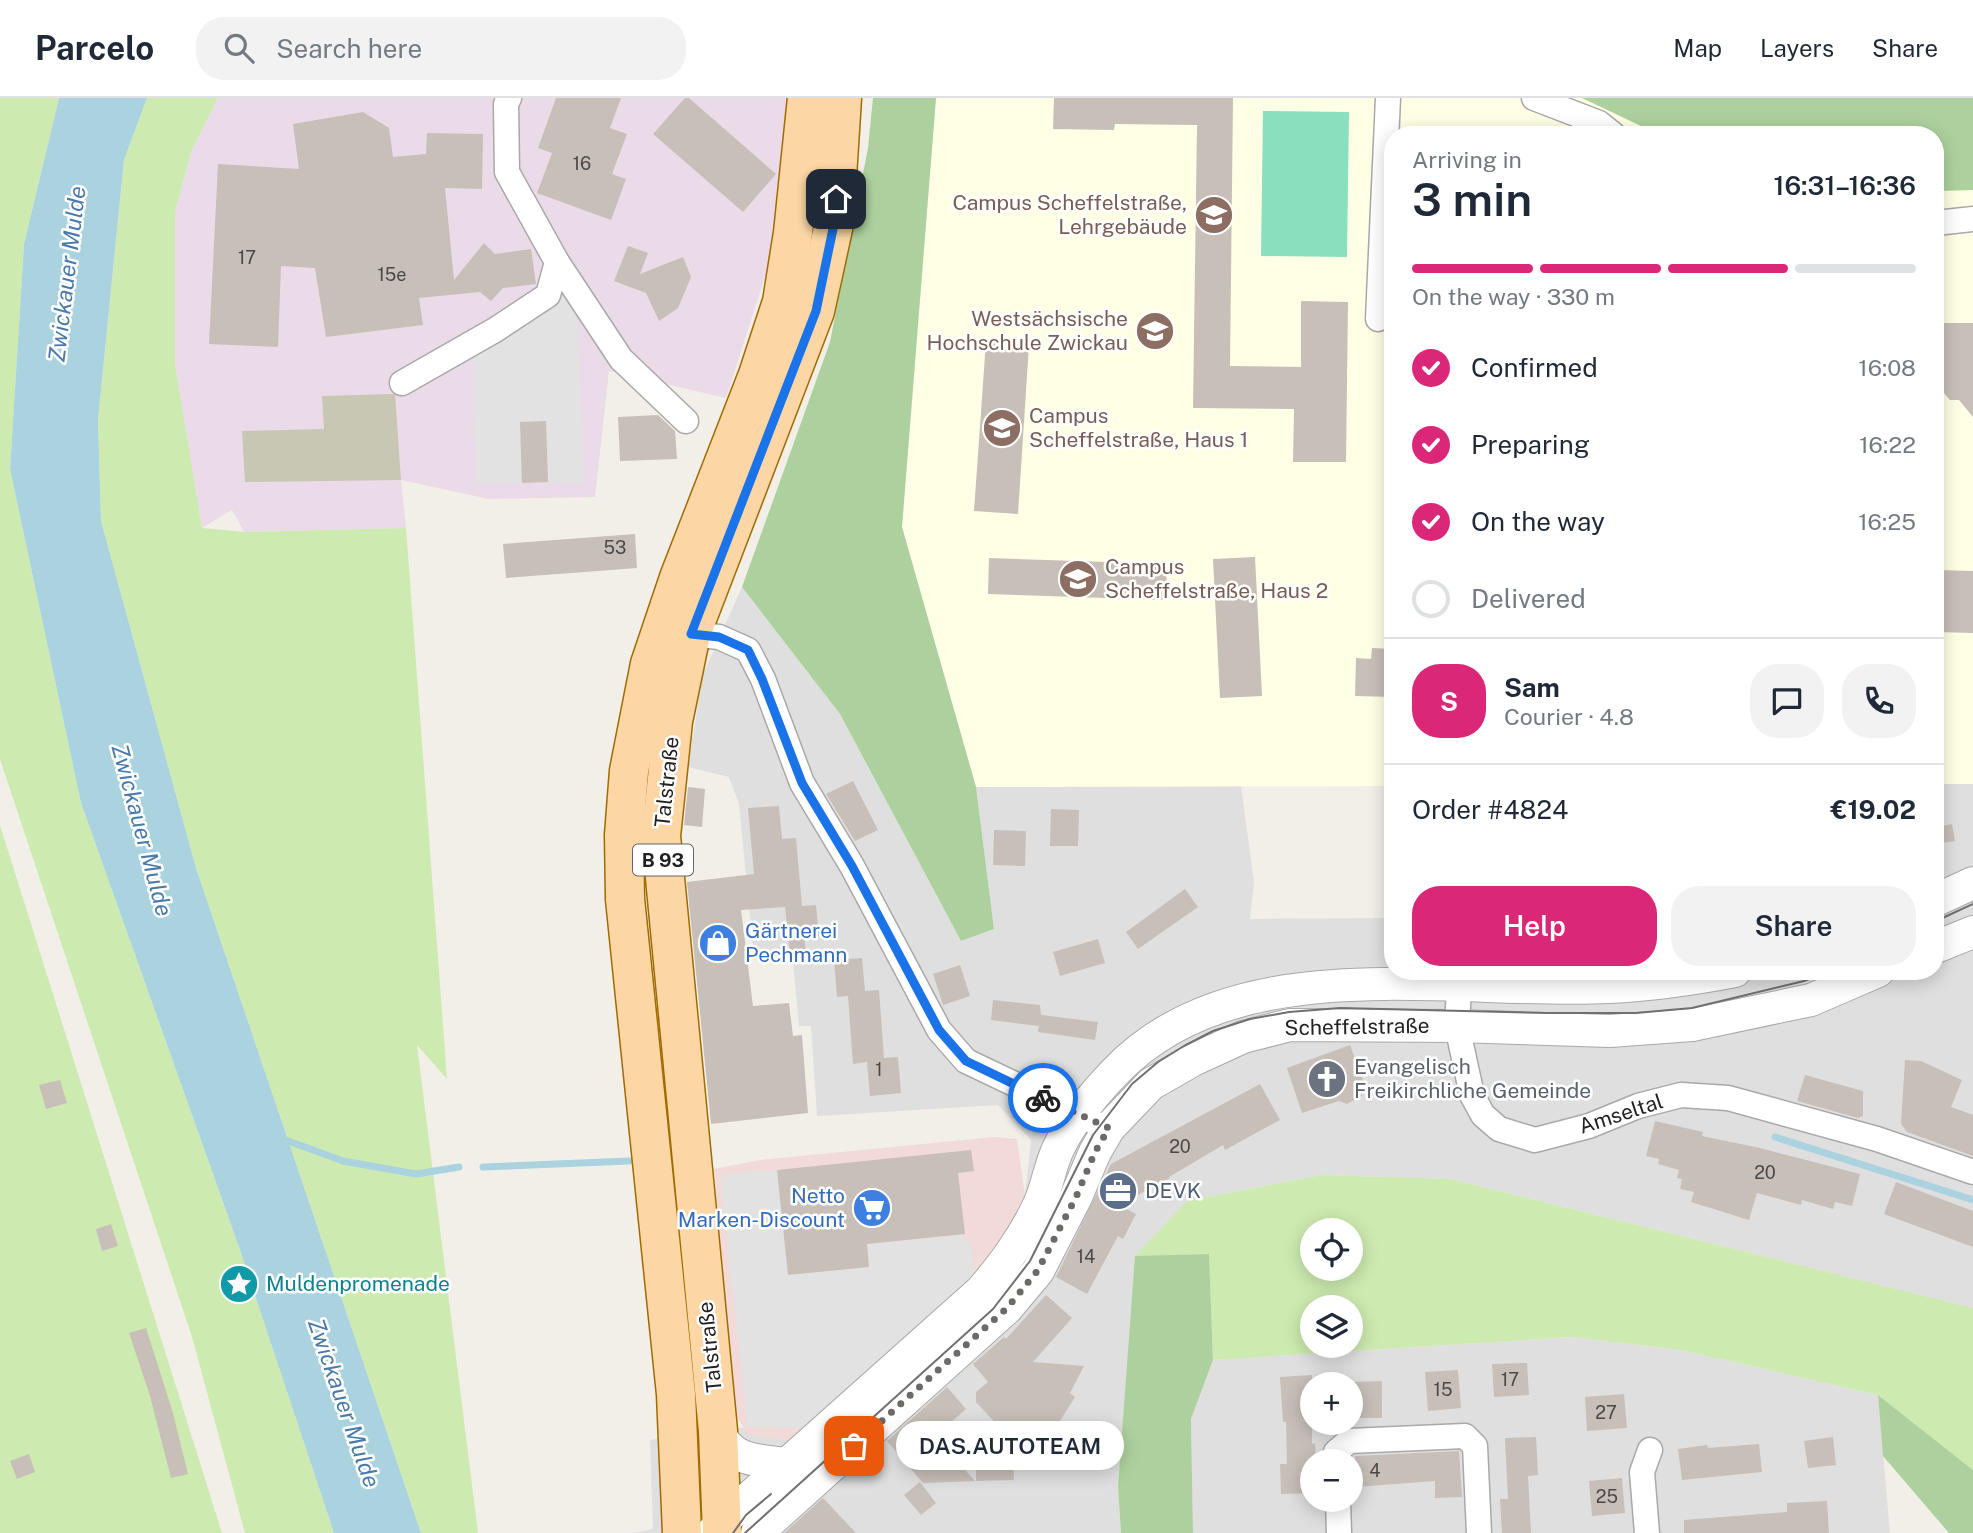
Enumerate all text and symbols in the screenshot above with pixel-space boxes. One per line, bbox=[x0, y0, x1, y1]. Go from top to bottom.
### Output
search box bbox=[196, 17, 686, 80]
text: Parcelo bbox=[35, 29, 154, 67]
icon: search bbox=[220, 29, 258, 67]
text: Search here bbox=[276, 33, 422, 64]
text: Map bbox=[1673, 34, 1722, 62]
text: Layers bbox=[1760, 34, 1834, 62]
text: Share bbox=[1872, 34, 1938, 62]
text: Arriving in bbox=[1412, 146, 1522, 173]
house number: 16 bbox=[573, 153, 591, 174]
pin bbox=[806, 169, 866, 229]
text: 16:31–16:36 bbox=[1774, 170, 1916, 201]
text: 3 min bbox=[1412, 172, 1532, 226]
icon: home bbox=[817, 180, 855, 218]
water label: Zwickauer Mulde bbox=[42, 184, 91, 364]
place label: Campus Scheffelstraße, Lehrgebäude bbox=[952, 190, 1187, 239]
school or university icon: Campus Scheffelstraße, Lehrgebäude bbox=[1193, 194, 1235, 236]
house number: 17 bbox=[238, 247, 256, 268]
house number: 15e bbox=[377, 264, 407, 285]
text: On the way · 330 m bbox=[1412, 283, 1615, 310]
place label: Westsächsische Hochschule Zwickau bbox=[927, 306, 1128, 355]
school or university icon: Westsächsische Hochschule Zwickau bbox=[1134, 310, 1176, 352]
icon: check bbox=[1412, 349, 1450, 387]
text: Confirmed bbox=[1471, 352, 1598, 383]
text: 16:08 bbox=[1858, 354, 1916, 381]
place label: Campus Scheffelstraße, Haus 1 bbox=[1029, 403, 1248, 452]
school or university icon: Campus Scheffelstraße, Haus 1 bbox=[981, 407, 1023, 449]
icon: check bbox=[1412, 426, 1450, 464]
text: Preparing bbox=[1471, 429, 1590, 460]
text: 16:22 bbox=[1859, 431, 1916, 458]
icon: check bbox=[1412, 503, 1450, 541]
text: On the way bbox=[1471, 506, 1605, 537]
text: 16:25 bbox=[1858, 508, 1916, 535]
house number: 53 bbox=[604, 537, 626, 558]
place label: Campus Scheffelstraße, Haus 2 bbox=[1105, 554, 1328, 603]
school or university icon: Campus Scheffelstraße, Haus 2 bbox=[1057, 558, 1099, 600]
text: Delivered bbox=[1471, 583, 1586, 614]
button: chat bbox=[1750, 664, 1824, 738]
button: phone bbox=[1842, 664, 1916, 738]
text: Sam bbox=[1504, 672, 1560, 703]
text: S bbox=[1440, 686, 1458, 717]
text: Courier · 4.8 bbox=[1504, 703, 1634, 730]
street label: Talstraße bbox=[649, 735, 684, 829]
water label: Zwickauer Mulde bbox=[106, 741, 178, 919]
text: Order #4824 bbox=[1412, 794, 1568, 825]
text: €19.02 bbox=[1831, 794, 1916, 825]
road number: B 93 bbox=[633, 845, 693, 876]
button: Help bbox=[1412, 886, 1657, 966]
button: Share bbox=[1671, 886, 1916, 966]
place label: Gärtnerei Pechmann bbox=[745, 918, 847, 967]
shop icon: Gärtnerei Pechmann bbox=[697, 922, 739, 964]
street label: Scheffelstraße bbox=[1284, 1013, 1430, 1040]
place label: Evangelisch Freikirchliche Gemeinde bbox=[1354, 1054, 1591, 1103]
church icon: Evangelisch Freikirchliche Gemeinde bbox=[1306, 1058, 1348, 1100]
house number: 1 bbox=[875, 1059, 883, 1080]
courier bbox=[1008, 1063, 1078, 1133]
icon: bike bbox=[1024, 1079, 1062, 1117]
street label: Amseltal bbox=[1576, 1088, 1666, 1139]
house number: 20 bbox=[1169, 1136, 1191, 1157]
house number: 20 bbox=[1754, 1162, 1776, 1183]
office icon: DEVK bbox=[1097, 1170, 1139, 1212]
place label: DEVK bbox=[1145, 1178, 1201, 1203]
place label: Netto Marken-Discount bbox=[678, 1183, 845, 1232]
supermarket icon: Netto Marken-Discount bbox=[851, 1187, 893, 1229]
map controls bbox=[1300, 1218, 1363, 1512]
button: locate bbox=[1300, 1218, 1363, 1281]
house number: 14 bbox=[1077, 1246, 1095, 1267]
place icon: Muldenpromenade bbox=[218, 1263, 260, 1305]
place label: Muldenpromenade bbox=[266, 1271, 450, 1296]
button: layers bbox=[1300, 1295, 1363, 1358]
street label: Talstraße bbox=[692, 1300, 727, 1394]
water label: Zwickauer Mulde bbox=[303, 1315, 386, 1491]
house number: 17 bbox=[1501, 1369, 1519, 1390]
button: + bbox=[1300, 1372, 1363, 1435]
house number: 15 bbox=[1434, 1379, 1452, 1400]
house number: 27 bbox=[1595, 1402, 1617, 1423]
pin bbox=[824, 1416, 884, 1476]
callout: DAS.AUTOTEAM bbox=[896, 1422, 1124, 1470]
icon: bag bbox=[835, 1427, 873, 1465]
text: DAS.AUTOTEAM bbox=[919, 1432, 1101, 1459]
button: − bbox=[1300, 1449, 1363, 1512]
house number: 4 bbox=[1369, 1460, 1381, 1481]
house number: 25 bbox=[1596, 1486, 1618, 1507]

